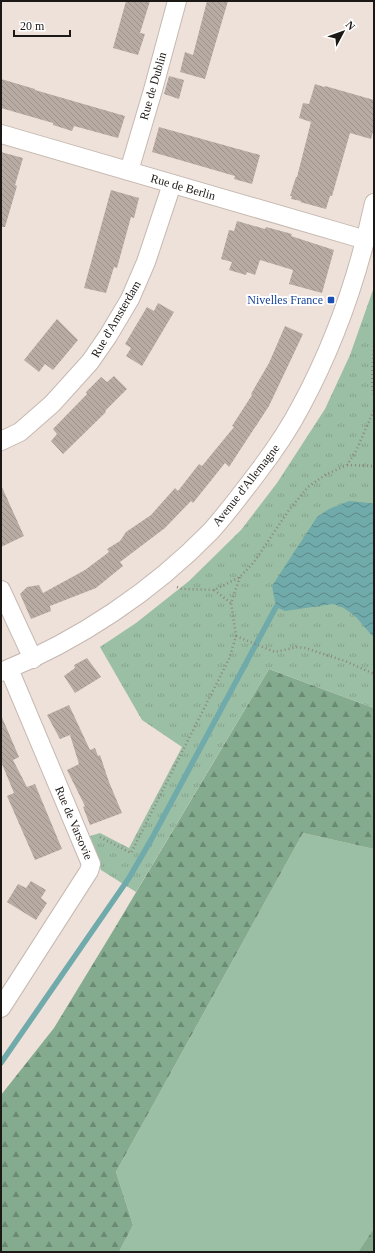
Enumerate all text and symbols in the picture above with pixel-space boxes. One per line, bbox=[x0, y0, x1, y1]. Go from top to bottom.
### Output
scale bar bbox=[14, 12, 70, 38]
north arrow bbox=[323, 12, 363, 52]
text: 20 m bbox=[20, 19, 45, 33]
text: N bbox=[343, 19, 358, 32]
street label: Rue de Dublin bbox=[137, 50, 169, 122]
street label: Rue de Berlin bbox=[149, 171, 217, 203]
street label: Rue d'Amsterdam bbox=[88, 277, 144, 360]
place label: Nivelles France bbox=[247, 293, 323, 307]
marker: Nivelles France bbox=[326, 295, 336, 305]
street label: Avenue d'Allemagne bbox=[210, 441, 282, 529]
street label: Rue de Varsovie bbox=[52, 784, 96, 862]

